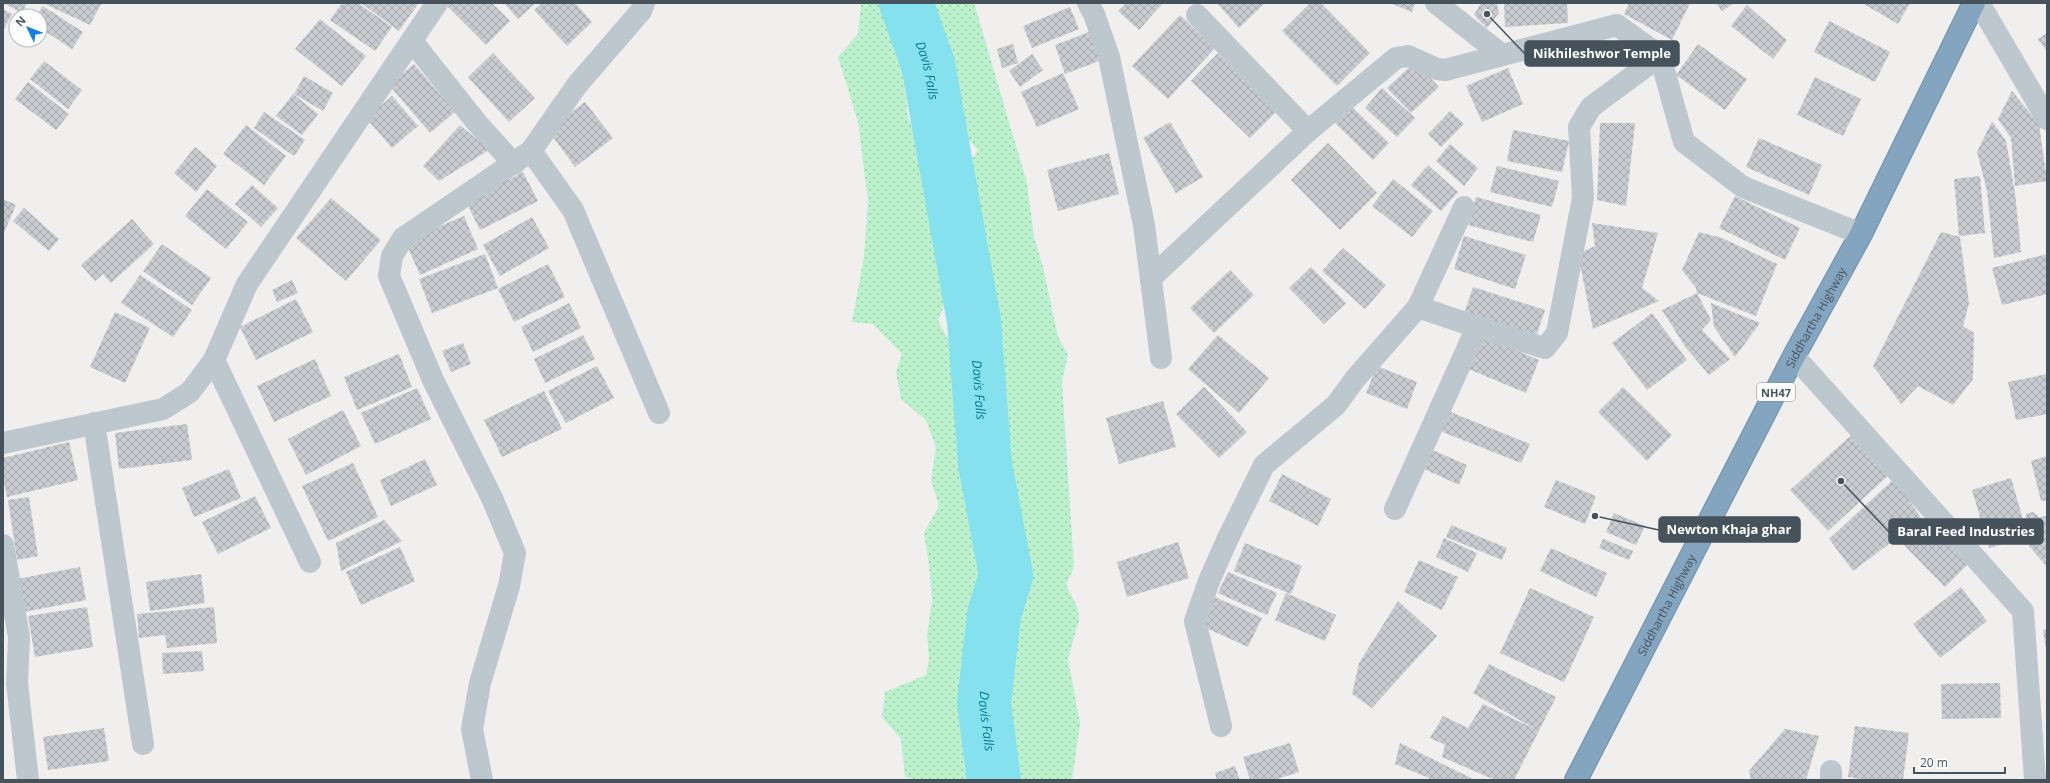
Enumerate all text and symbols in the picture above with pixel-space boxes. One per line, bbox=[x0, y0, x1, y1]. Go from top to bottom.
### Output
north arrow bbox=[8, 8, 48, 48]
text: N bbox=[12, 12, 29, 29]
water label: Davis Falls bbox=[911, 38, 943, 102]
callout: Nikhileshwor Temple bbox=[1525, 41, 1679, 66]
text: Nikhileshwor Temple bbox=[1533, 44, 1671, 62]
street label: Siddhartha Highway bbox=[1781, 263, 1850, 371]
water label: Davis Falls bbox=[968, 359, 991, 421]
road number: NH47 bbox=[1757, 383, 1795, 401]
callout: Newton Khaja ghar bbox=[1659, 517, 1800, 542]
callout: Baral Feed Industries bbox=[1889, 519, 2043, 544]
text: Newton Khaja ghar bbox=[1667, 520, 1792, 538]
text: Baral Feed Industries bbox=[1897, 522, 2035, 540]
street label: Siddhartha Highway bbox=[1633, 550, 1700, 659]
water label: Davis Falls bbox=[975, 690, 999, 753]
scale bar bbox=[1914, 749, 2005, 775]
text: 20 m bbox=[1920, 754, 1948, 771]

